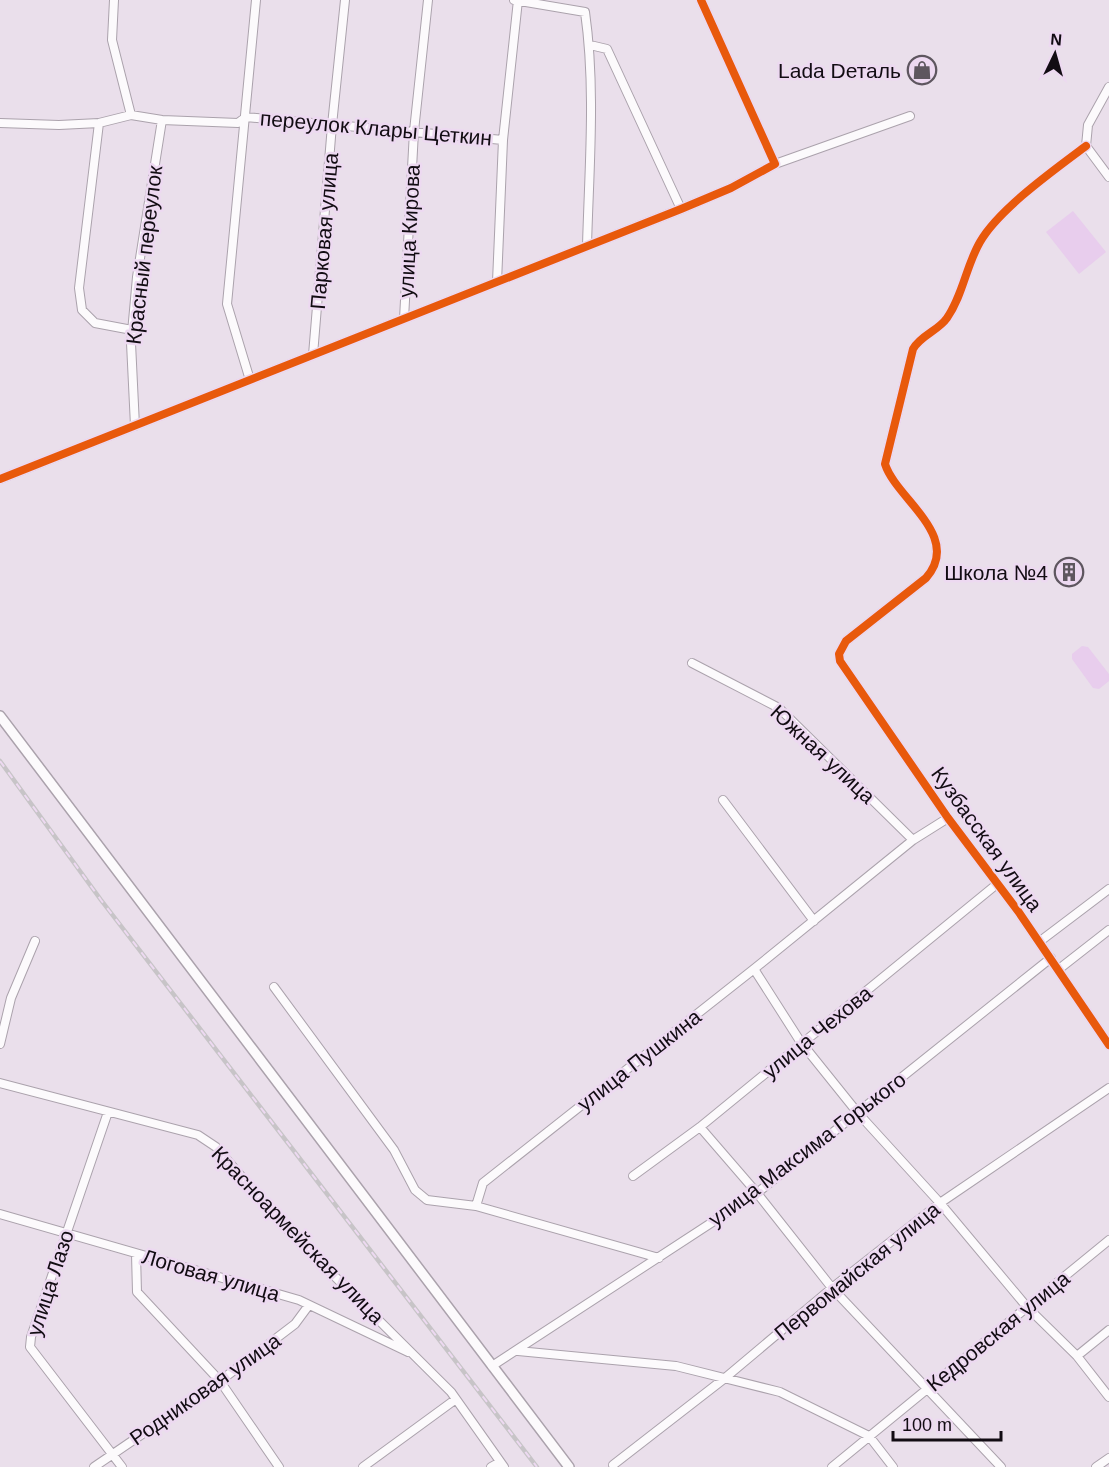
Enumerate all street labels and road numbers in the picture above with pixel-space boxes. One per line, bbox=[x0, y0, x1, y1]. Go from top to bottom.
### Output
street label: переулок Клары Цеткин bbox=[259, 106, 493, 150]
street label: Парковая улица bbox=[306, 151, 342, 310]
street label: улица Кирова bbox=[394, 163, 424, 298]
street label: Красный переулок bbox=[122, 164, 166, 346]
street label: Южная улица bbox=[766, 700, 880, 808]
street label: Кузбасская улица bbox=[927, 762, 1047, 916]
street label: улица Чехова bbox=[758, 981, 876, 1083]
street label: улица Пушкина bbox=[573, 1005, 706, 1115]
street label: улица Максима Горького bbox=[704, 1067, 910, 1231]
street label: Красноармейская улица bbox=[207, 1142, 389, 1329]
street label: Первомайская улица bbox=[770, 1197, 944, 1345]
street label: улица Лазо bbox=[22, 1227, 78, 1339]
street label: Логовая улица bbox=[140, 1244, 283, 1306]
street label: Кедровская улица bbox=[922, 1266, 1074, 1396]
street label: Родниковая улица bbox=[125, 1328, 285, 1450]

